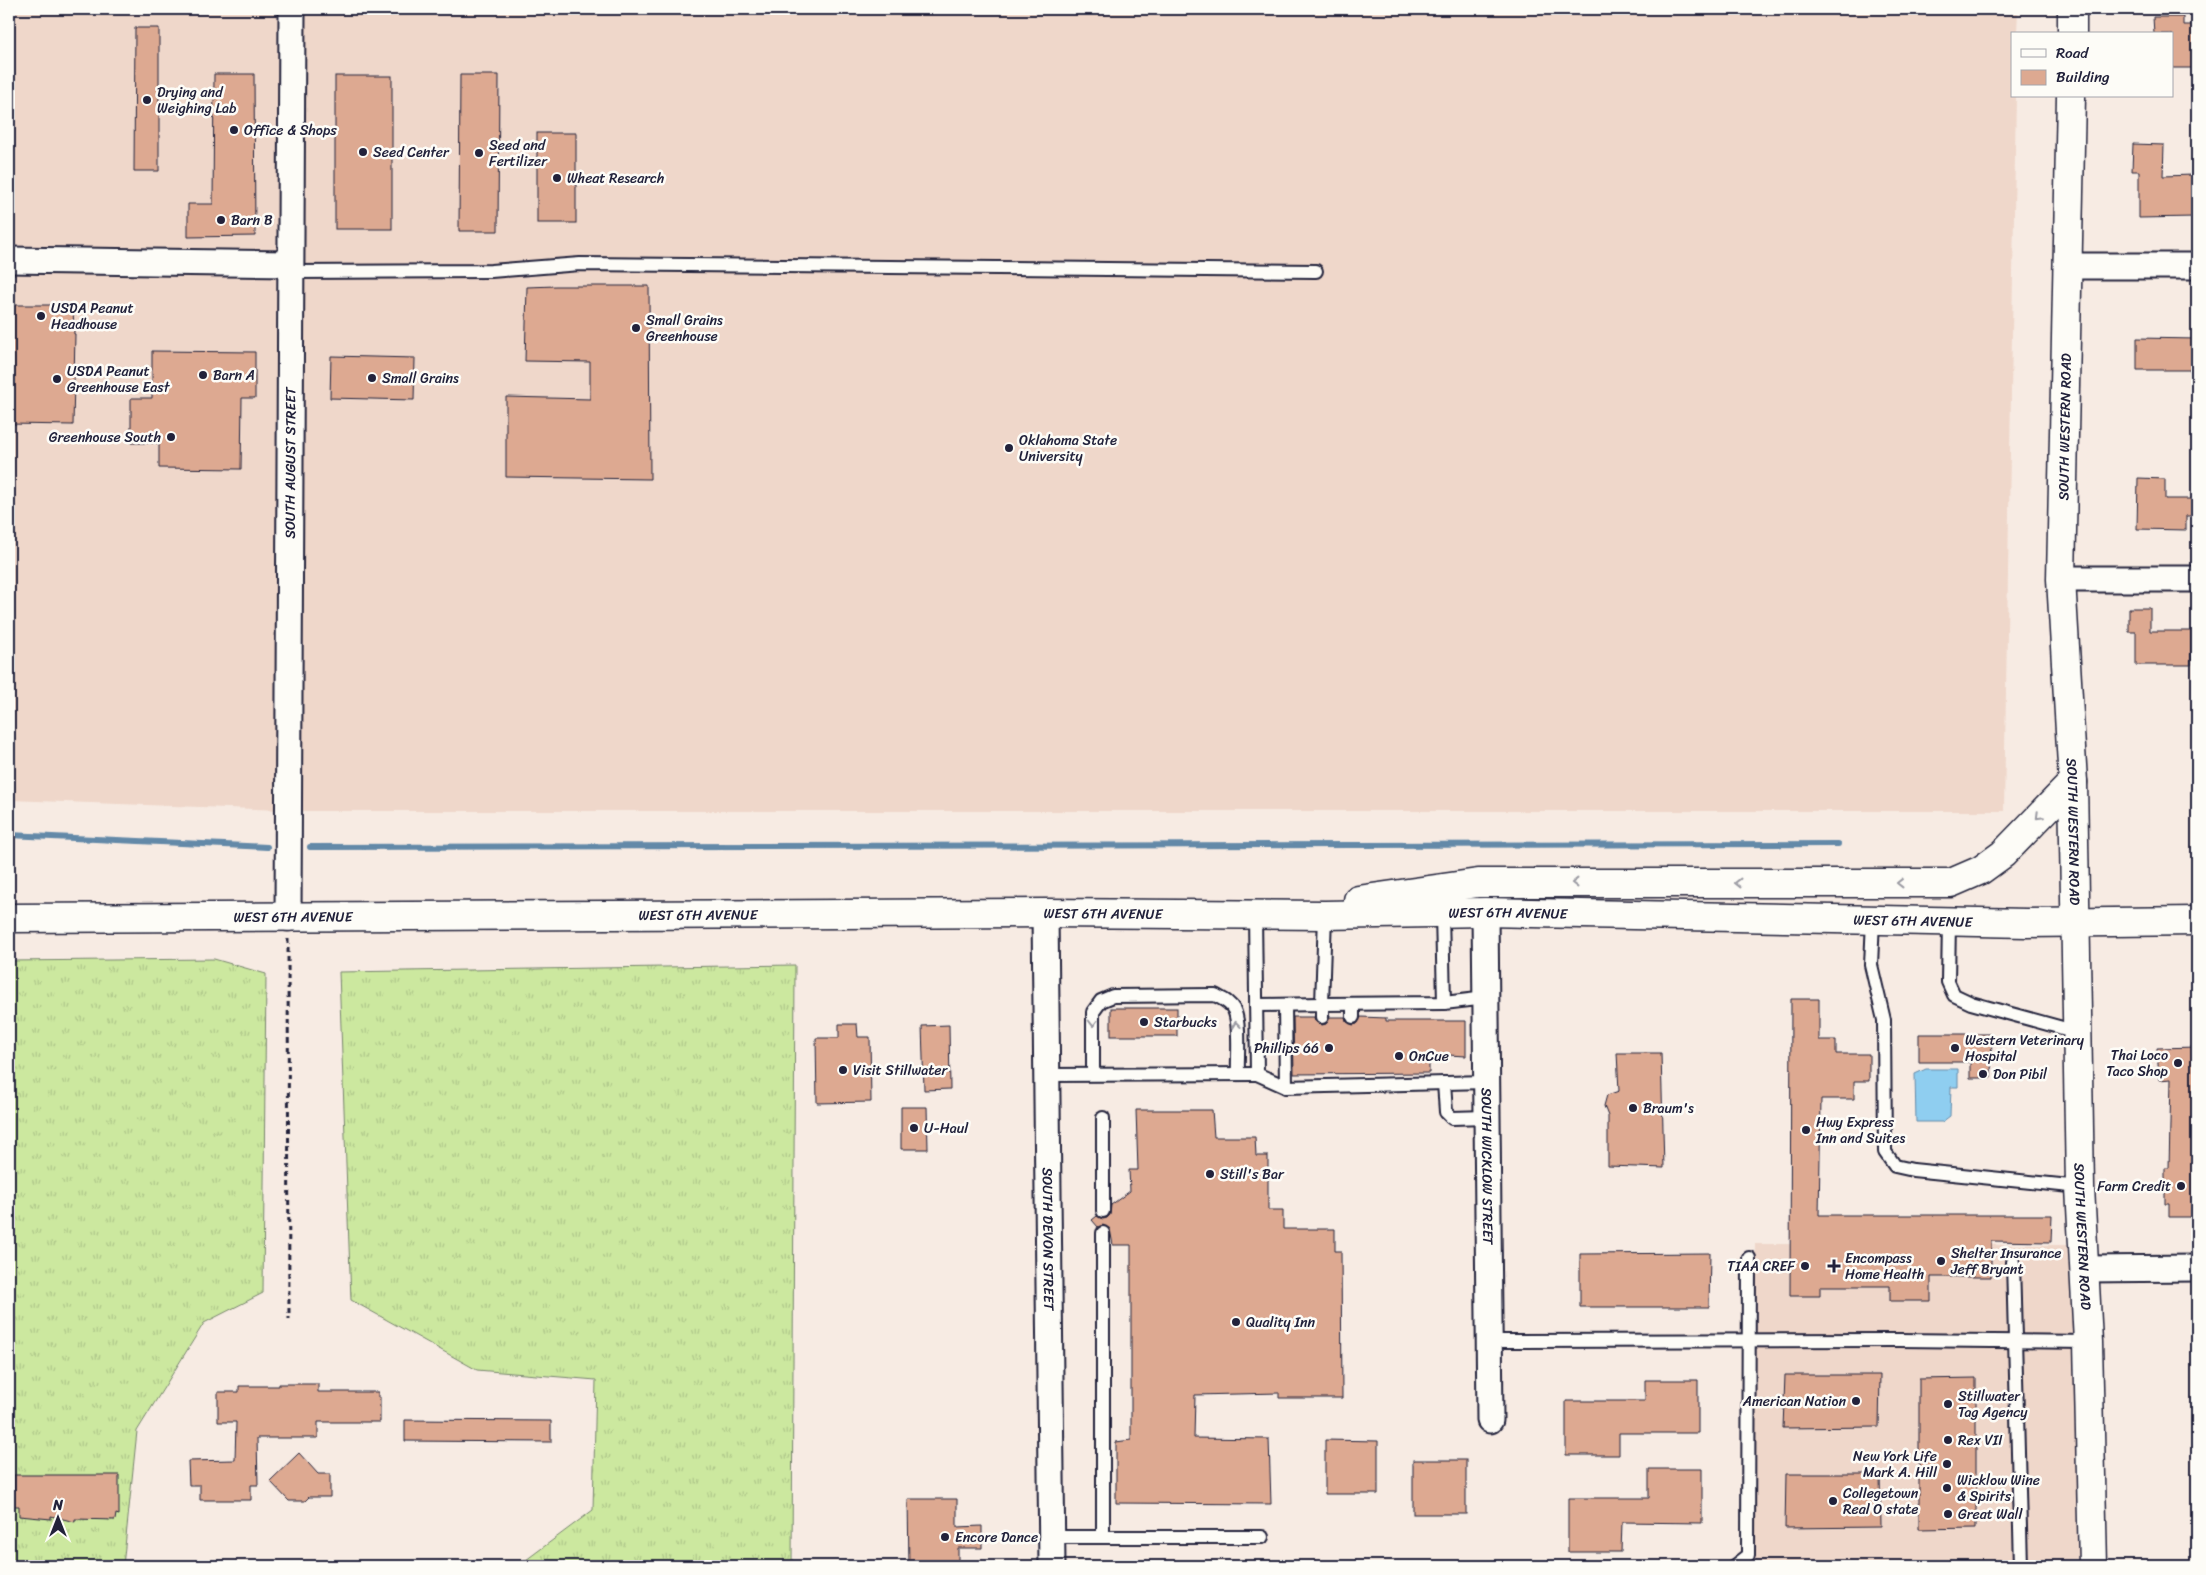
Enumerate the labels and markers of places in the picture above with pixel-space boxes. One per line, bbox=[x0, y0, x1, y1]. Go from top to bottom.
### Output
place label: Drying and Weighing Lab bbox=[157, 80, 237, 121]
marker: Drying and Weighing Lab bbox=[141, 94, 153, 106]
place label: Office & Shops bbox=[244, 118, 337, 143]
marker: Office & Shops bbox=[228, 124, 240, 136]
place label: Seed and Fertilizer bbox=[489, 133, 548, 174]
place label: Seed Center bbox=[373, 140, 450, 165]
marker: Seed Center bbox=[357, 146, 369, 158]
marker: Seed and Fertilizer bbox=[473, 147, 485, 159]
place label: Wheat Research bbox=[567, 166, 664, 191]
marker: Wheat Research bbox=[551, 172, 563, 184]
place label: Barn B bbox=[231, 208, 273, 233]
marker: Barn B bbox=[215, 214, 227, 226]
place label: USDA Peanut Headhouse bbox=[51, 296, 134, 337]
place label: Small Grains Greenhouse bbox=[646, 308, 723, 349]
marker: USDA Peanut Headhouse bbox=[35, 310, 47, 322]
marker: Small Grains Greenhouse bbox=[630, 322, 642, 334]
place label: USDA Peanut Greenhouse East bbox=[67, 359, 171, 400]
place label: Barn A bbox=[213, 363, 255, 388]
place label: Small Grains bbox=[382, 366, 459, 391]
marker: Barn A bbox=[197, 369, 209, 381]
marker: Small Grains bbox=[366, 372, 378, 384]
marker: USDA Peanut Greenhouse East bbox=[51, 373, 63, 385]
place label: Greenhouse South bbox=[49, 425, 161, 450]
place label: Oklahoma State University bbox=[1019, 428, 1117, 469]
marker: Greenhouse South bbox=[165, 431, 177, 443]
marker: Oklahoma State University bbox=[1003, 442, 1015, 454]
place label: Starbucks bbox=[1154, 1010, 1217, 1035]
marker: Starbucks bbox=[1138, 1016, 1150, 1028]
place label: Western Veterinary Hospital bbox=[1965, 1028, 2085, 1069]
place label: Phillips 66 bbox=[1254, 1036, 1319, 1061]
marker: Phillips 66 bbox=[1323, 1042, 1335, 1054]
marker: Western Veterinary Hospital bbox=[1949, 1042, 1961, 1054]
place label: Thai Loco Taco Shop bbox=[2106, 1043, 2169, 1084]
place label: OnCue bbox=[1409, 1044, 1449, 1069]
marker: OnCue bbox=[1393, 1050, 1405, 1062]
marker: Thai Loco Taco Shop bbox=[2172, 1057, 2184, 1069]
place label: Visit Stillwater bbox=[853, 1058, 949, 1083]
place label: Don Pibil bbox=[1993, 1062, 2048, 1087]
marker: Visit Stillwater bbox=[837, 1064, 849, 1076]
marker: Don Pibil bbox=[1977, 1068, 1989, 1080]
place label: Braum's bbox=[1643, 1096, 1694, 1121]
marker: Braum's bbox=[1627, 1102, 1639, 1114]
place label: Hwy Express Inn and Suites bbox=[1815, 1110, 1905, 1151]
place label: U-Haul bbox=[924, 1116, 969, 1141]
marker: U-Haul bbox=[908, 1122, 920, 1134]
marker: Hwy Express Inn and Suites bbox=[1800, 1124, 1812, 1136]
place label: Still's Bar bbox=[1220, 1162, 1285, 1187]
marker: Still's Bar bbox=[1204, 1168, 1216, 1180]
place label: Farm Credit bbox=[2097, 1174, 2171, 1199]
marker: Farm Credit bbox=[2175, 1180, 2187, 1192]
place label: Shelter Insurance Jeff Bryant bbox=[1950, 1241, 2061, 1282]
place label: Encompass Home Health bbox=[1845, 1246, 1924, 1287]
place label: TIAA CREF bbox=[1727, 1254, 1796, 1279]
marker: Shelter Insurance Jeff Bryant bbox=[1935, 1255, 1947, 1267]
marker: Encompass Home Health bbox=[1827, 1259, 1841, 1273]
marker: TIAA CREF bbox=[1799, 1260, 1811, 1272]
place label: Quality Inn bbox=[1246, 1310, 1315, 1335]
marker: Quality Inn bbox=[1230, 1316, 1242, 1328]
place label: Stillwater Tag Agency bbox=[1958, 1384, 2028, 1425]
place label: American Nation bbox=[1742, 1389, 1846, 1414]
marker: American Nation bbox=[1850, 1395, 1862, 1407]
marker: Stillwater Tag Agency bbox=[1942, 1398, 1954, 1410]
place label: Rex VII bbox=[1958, 1428, 2003, 1453]
marker: Rex VII bbox=[1942, 1434, 1954, 1446]
place label: New York Life Mark A. Hill bbox=[1853, 1444, 1938, 1485]
marker: New York Life Mark A. Hill bbox=[1941, 1458, 1953, 1470]
place label: Wicklow Wine & Spirits bbox=[1957, 1468, 2040, 1509]
place label: Collegetown Real O state bbox=[1843, 1481, 1919, 1522]
marker: Wicklow Wine & Spirits bbox=[1941, 1482, 1953, 1494]
marker: Collegetown Real O state bbox=[1827, 1495, 1839, 1507]
place label: Great Wall bbox=[1958, 1502, 2023, 1527]
marker: Great Wall bbox=[1942, 1508, 1954, 1520]
place label: Encore Dance bbox=[955, 1525, 1038, 1550]
marker: Encore Dance bbox=[939, 1531, 951, 1543]

